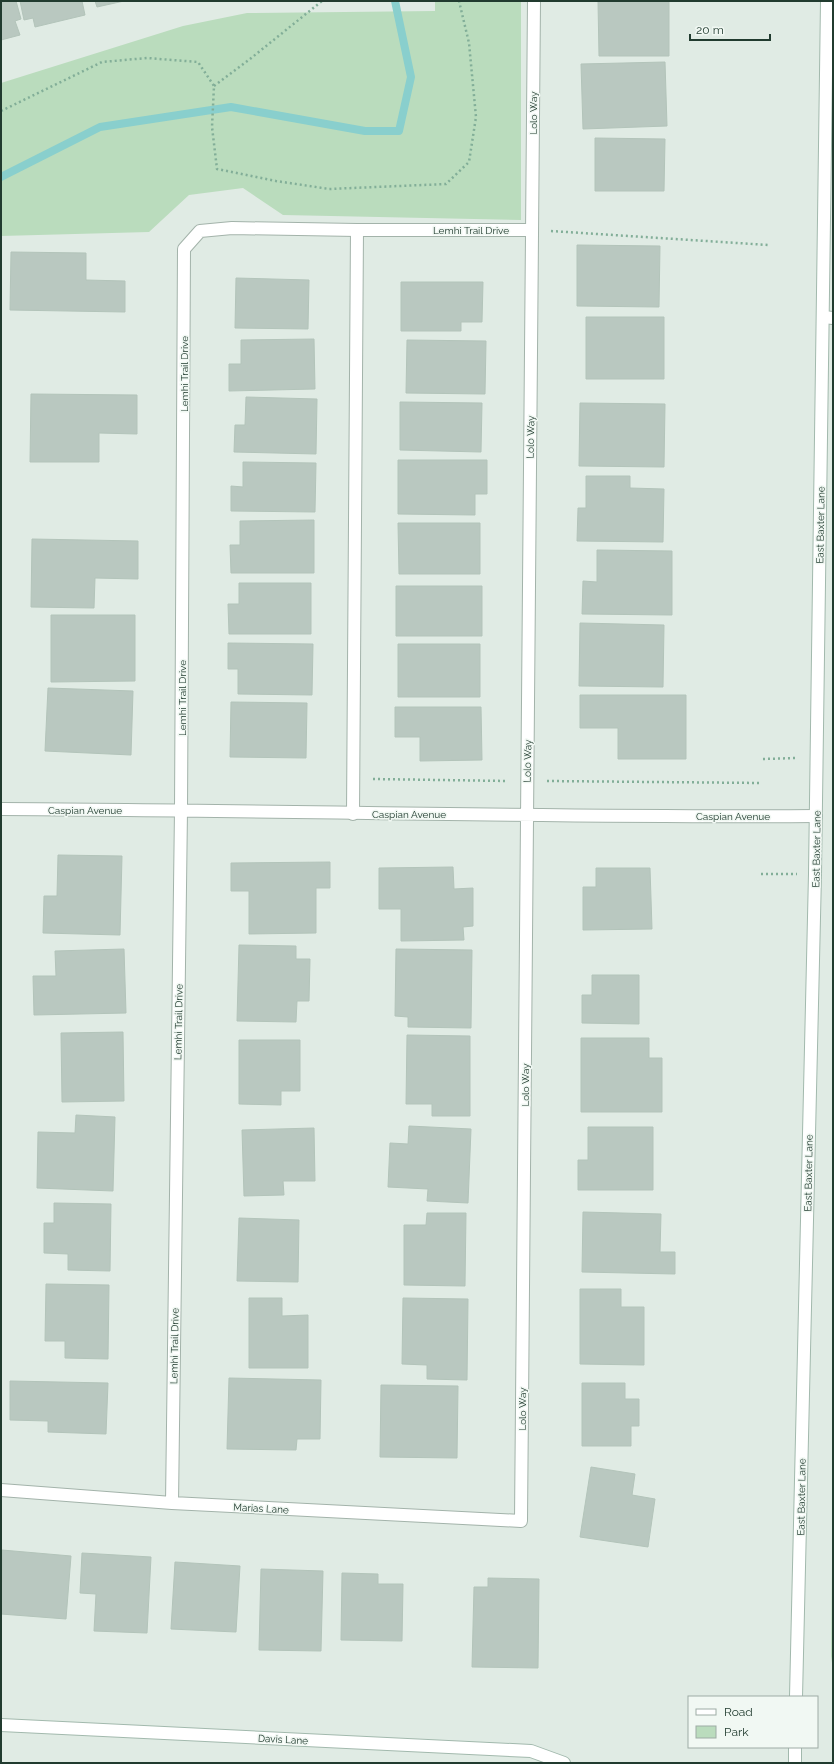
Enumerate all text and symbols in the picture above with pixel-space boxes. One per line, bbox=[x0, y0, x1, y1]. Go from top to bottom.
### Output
scale bar bbox=[690, 16, 770, 42]
text: 20 m bbox=[696, 23, 724, 37]
street label: Lolo Way bbox=[528, 91, 539, 135]
street label: Lemhi Trail Drive bbox=[433, 225, 509, 236]
street label: Lemhi Trail Drive bbox=[179, 336, 190, 412]
street label: Lolo Way bbox=[525, 415, 536, 459]
street label: East Baxter Lane bbox=[814, 486, 827, 564]
street label: Lemhi Trail Drive bbox=[177, 660, 188, 736]
street label: Lolo Way bbox=[522, 739, 533, 783]
street label: Caspian Avenue bbox=[48, 805, 122, 816]
street label: Caspian Avenue bbox=[372, 809, 446, 820]
street label: East Baxter Lane bbox=[810, 810, 823, 888]
street label: Caspian Avenue bbox=[696, 811, 770, 822]
street label: Lemhi Trail Drive bbox=[172, 984, 185, 1060]
street label: Lolo Way bbox=[520, 1063, 531, 1107]
street label: East Baxter Lane bbox=[802, 1134, 815, 1212]
street label: Lemhi Trail Drive bbox=[168, 1308, 181, 1384]
street label: Lolo Way bbox=[517, 1387, 528, 1431]
street label: East Baxter Lane bbox=[795, 1458, 808, 1536]
street label: Marias Lane bbox=[233, 1502, 289, 1515]
legend bbox=[688, 1696, 818, 1748]
text: Road bbox=[724, 1705, 753, 1719]
text: Park bbox=[724, 1725, 749, 1739]
street label: Davis Lane bbox=[258, 1733, 308, 1746]

